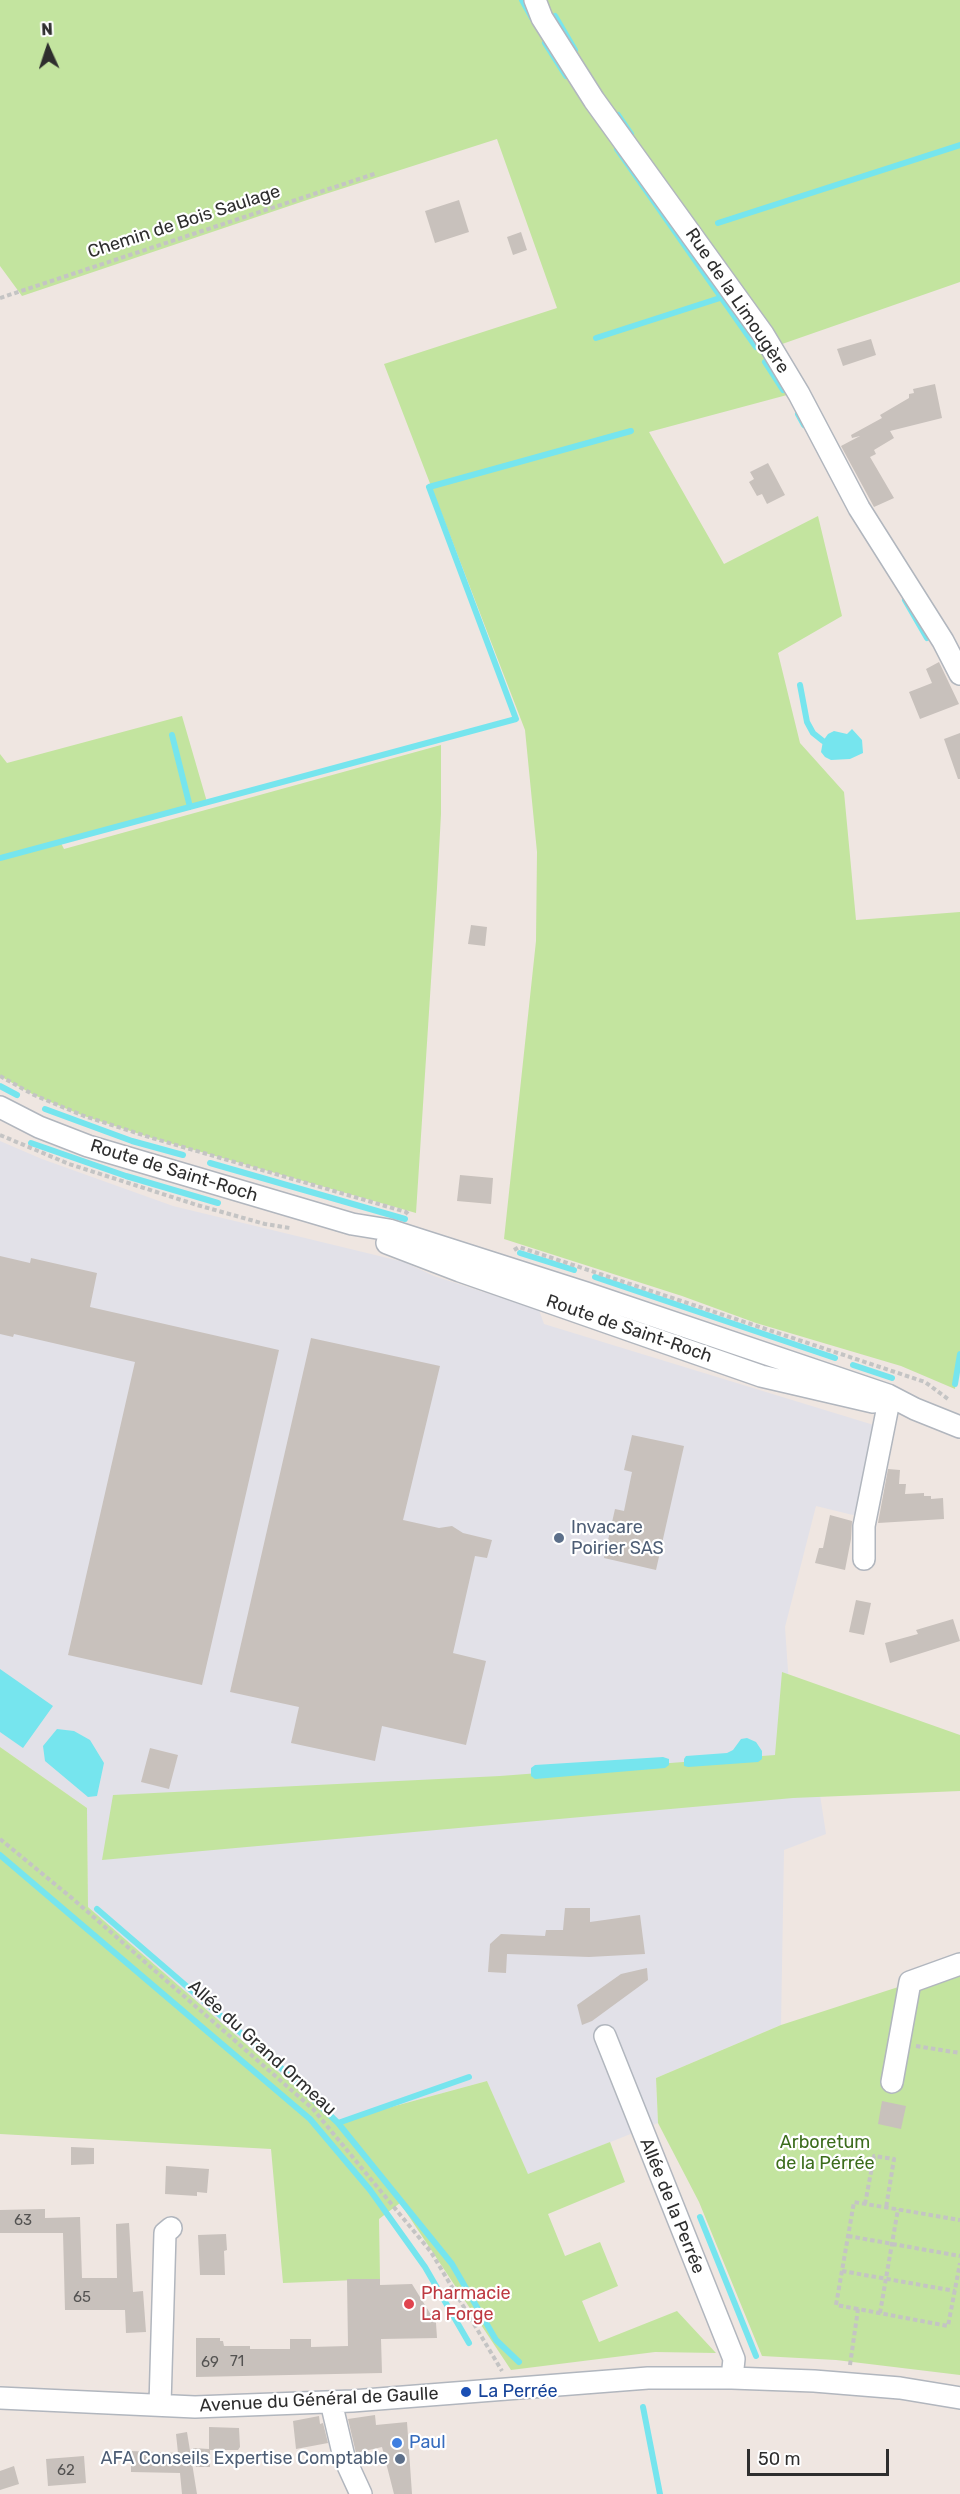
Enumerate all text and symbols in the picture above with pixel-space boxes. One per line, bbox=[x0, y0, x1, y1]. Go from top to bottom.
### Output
north arrow bbox=[18, 18, 78, 78]
text: N bbox=[41, 20, 53, 39]
street label: Chemin de Bois Saulage bbox=[85, 181, 283, 263]
street label: Rue de la Limougère bbox=[680, 224, 794, 378]
street label: Route de Saint-Roch bbox=[88, 1135, 260, 1207]
street label: Route de Saint-Roch bbox=[543, 1290, 715, 1368]
place label: Invacare Poirier SAS bbox=[571, 1517, 664, 1559]
marker: Invacare Poirier SAS bbox=[552, 1531, 566, 1545]
street label: Allée du Grand Ormeau bbox=[183, 1976, 341, 2120]
park label: Arboretum de la Pérrée bbox=[775, 2132, 875, 2174]
street label: Allée de la Perrée bbox=[635, 2135, 709, 2277]
house number: 63 bbox=[14, 2212, 32, 2230]
place label: Pharmacie La Forge bbox=[421, 2283, 511, 2326]
house number: 65 bbox=[73, 2289, 91, 2307]
marker: Pharmacie La Forge bbox=[402, 2297, 416, 2311]
house number: 71 bbox=[230, 2353, 244, 2371]
house number: 69 bbox=[201, 2354, 219, 2372]
place label: La Perrée bbox=[478, 2381, 558, 2403]
street label: Avenue du Général de Gaulle bbox=[199, 2383, 439, 2417]
marker: La Perrée bbox=[459, 2385, 473, 2399]
place label: Paul bbox=[409, 2432, 446, 2454]
marker: Paul bbox=[390, 2436, 404, 2450]
scale bar bbox=[750, 2437, 892, 2475]
place label: AFA Conseils Expertise Comptable bbox=[101, 2448, 388, 2470]
text: 50 m bbox=[758, 2448, 801, 2470]
marker: AFA Conseils Expertise Comptable bbox=[393, 2452, 407, 2466]
house number: 62 bbox=[57, 2462, 75, 2480]

